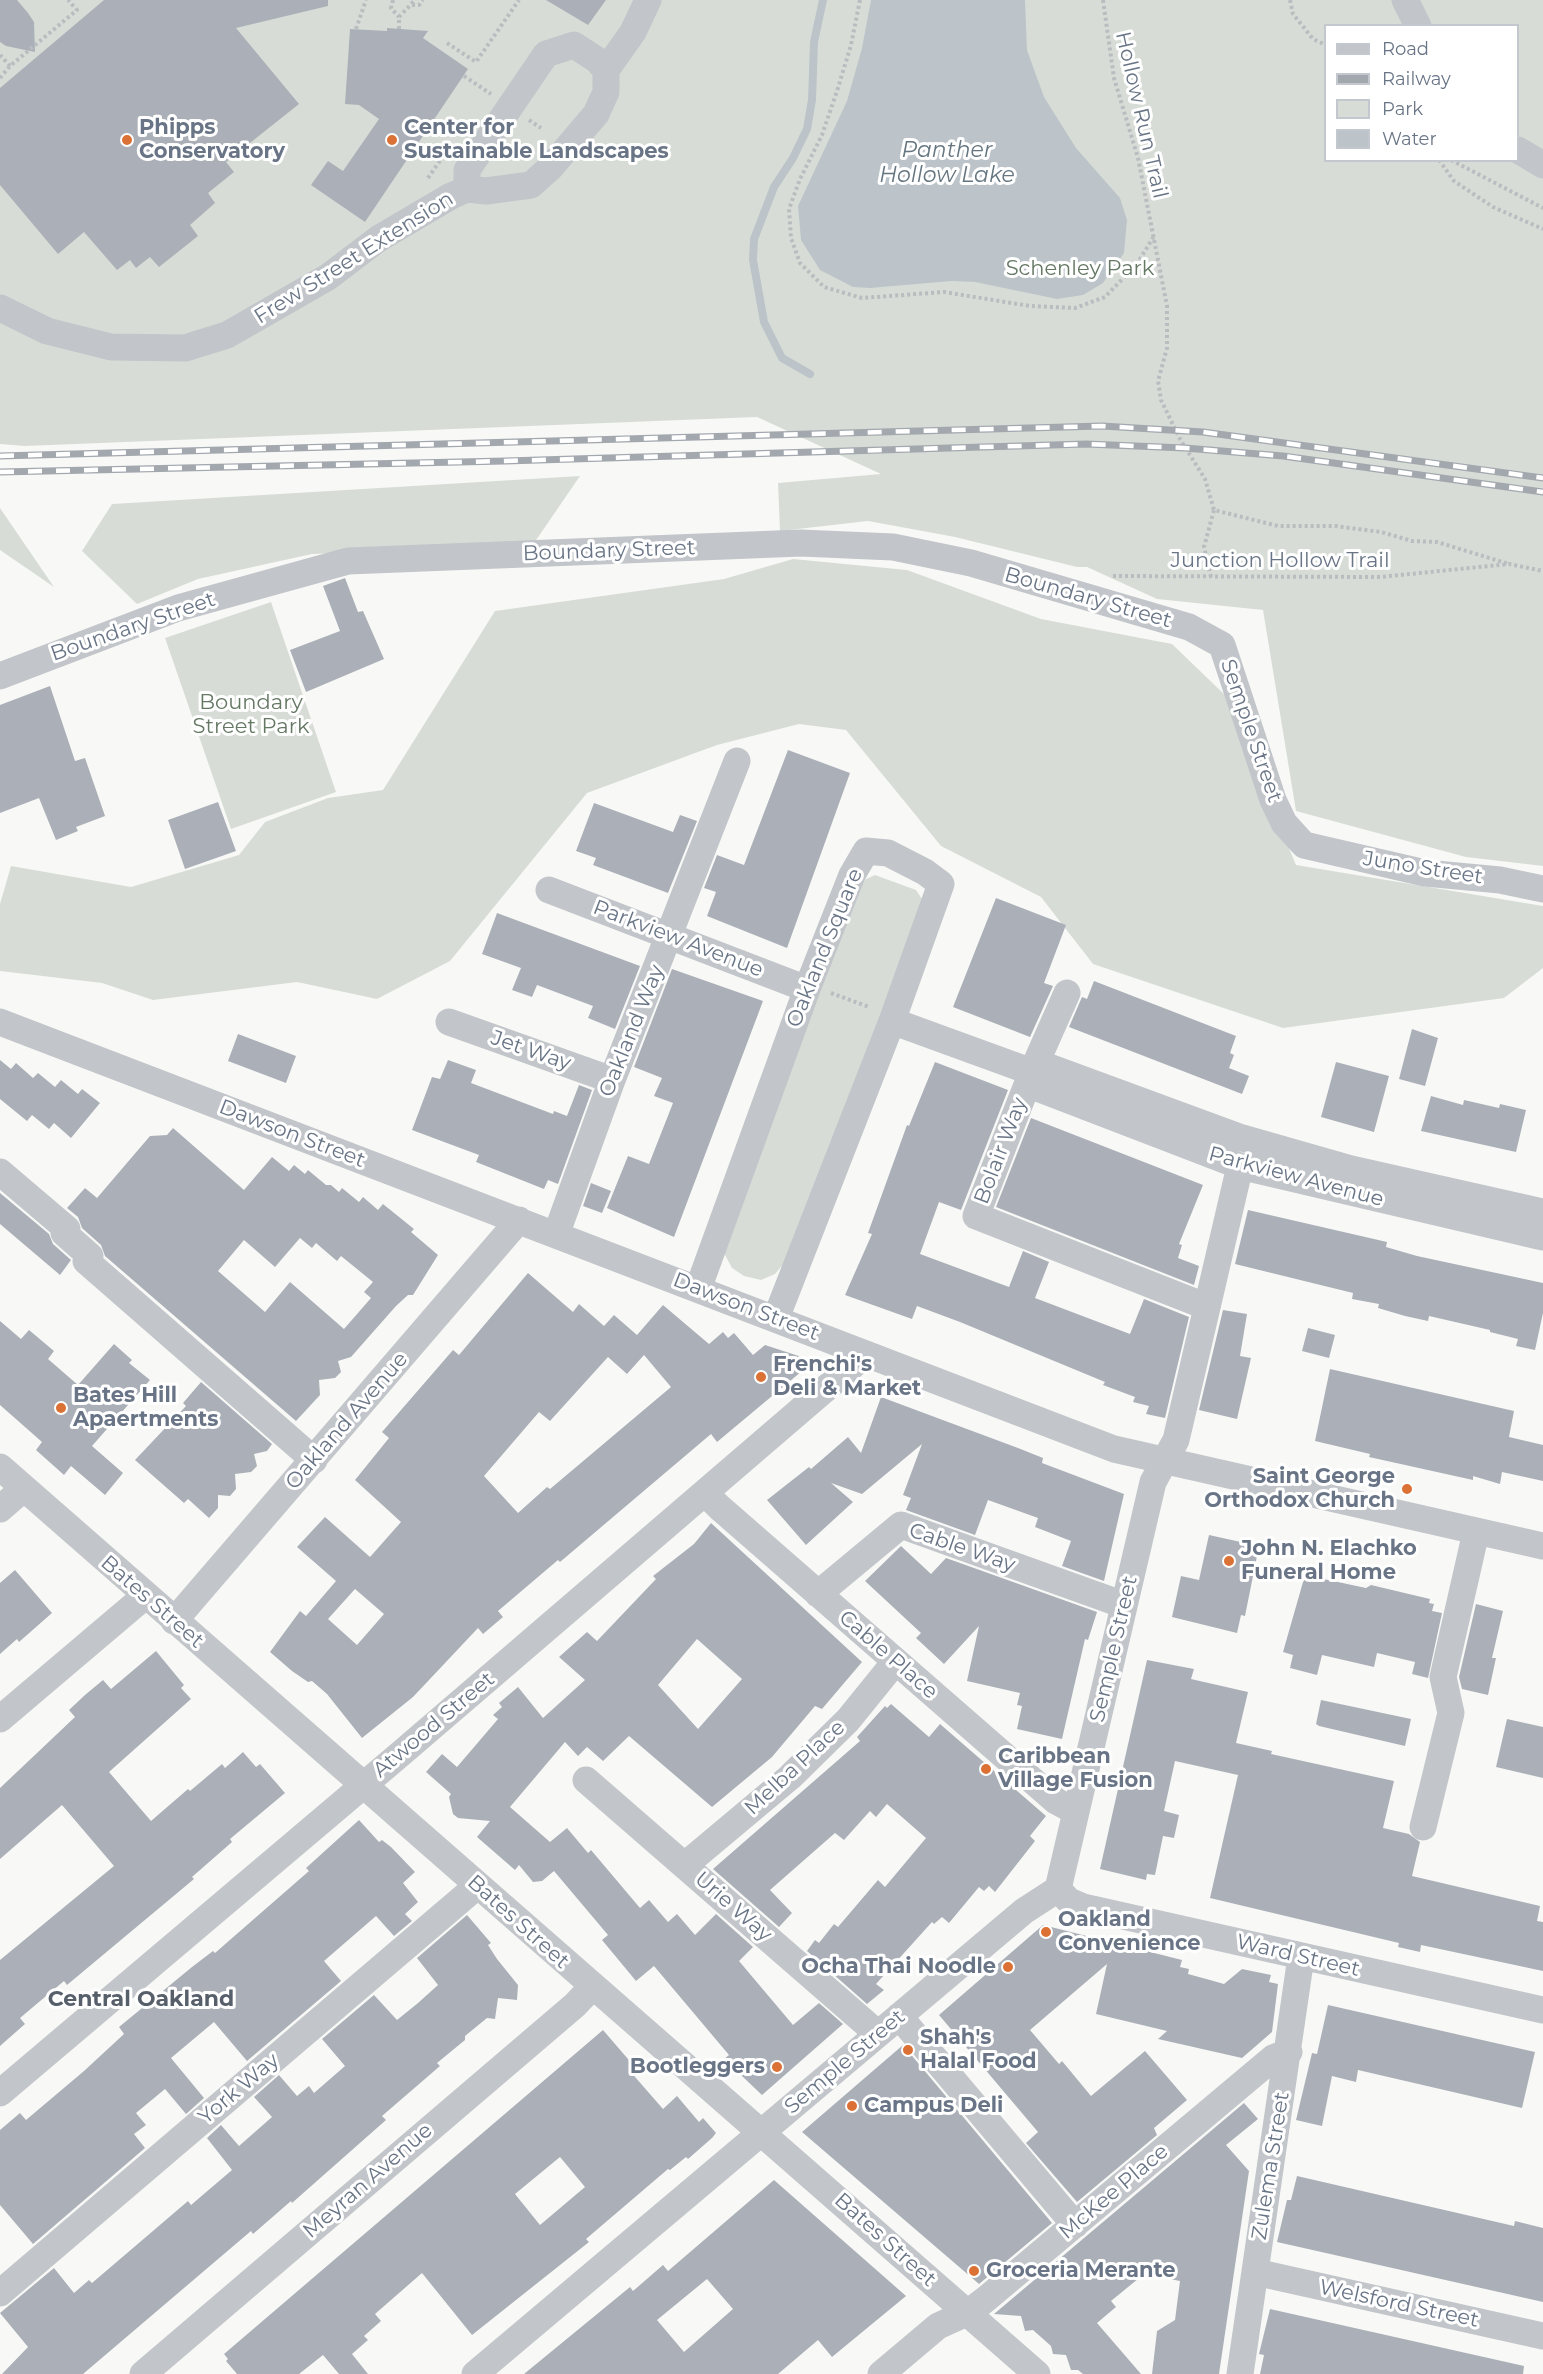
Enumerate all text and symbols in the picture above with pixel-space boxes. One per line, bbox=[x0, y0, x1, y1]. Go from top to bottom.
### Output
legend bbox=[1324, 24, 1519, 162]
street label: Hollow Run Trail bbox=[1110, 29, 1172, 201]
text: Road bbox=[1382, 38, 1429, 60]
text: Railway bbox=[1382, 68, 1451, 90]
text: Park bbox=[1382, 98, 1423, 120]
place label: Phipps Conservatory bbox=[139, 115, 285, 165]
place label: Center for Sustainable Landscapes bbox=[404, 115, 669, 165]
text: Water bbox=[1382, 128, 1437, 150]
marker: Phipps Conservatory bbox=[120, 133, 134, 147]
marker: Center for Sustainable Landscapes bbox=[385, 133, 399, 147]
water label: Panther Hollow Lake bbox=[879, 138, 1015, 190]
street label: Frew Street Extension bbox=[250, 186, 458, 330]
park label: Schenley Park bbox=[1006, 256, 1154, 282]
street label: Boundary Street bbox=[522, 535, 696, 567]
street label: Junction Hollow Trail bbox=[1170, 548, 1390, 574]
street label: Boundary Street bbox=[1002, 562, 1174, 634]
street label: Boundary Street bbox=[47, 587, 219, 667]
street label: Semple Street bbox=[1215, 656, 1287, 806]
park label: Boundary Street Park bbox=[193, 690, 309, 740]
street label: Juno Street bbox=[1361, 846, 1485, 890]
street label: Oakland Square bbox=[782, 865, 868, 1031]
street label: Parkview Avenue bbox=[589, 895, 767, 983]
street label: Oakland Way bbox=[594, 961, 670, 1101]
street label: Jet Way bbox=[488, 1026, 574, 1076]
street label: Bolair Way bbox=[969, 1094, 1033, 1208]
street label: Dawson Street bbox=[215, 1095, 369, 1173]
street label: Parkview Avenue bbox=[1206, 1142, 1386, 1212]
street label: Dawson Street bbox=[669, 1268, 823, 1346]
street label: Oakland Avenue bbox=[280, 1347, 414, 1495]
place label: Frenchi's Deli & Market bbox=[773, 1352, 921, 1402]
marker: Frenchi's Deli & Market bbox=[754, 1370, 768, 1384]
place label: Bates Hill Apaertments bbox=[73, 1383, 218, 1433]
marker: Bates Hill Apaertments bbox=[54, 1401, 68, 1415]
place label: Saint George Orthodox Church bbox=[1204, 1464, 1395, 1514]
marker: Saint George Orthodox Church bbox=[1400, 1482, 1414, 1496]
street label: Cable Way bbox=[906, 1518, 1018, 1578]
place label: John N. Elachko Funeral Home bbox=[1241, 1536, 1417, 1586]
street label: Bates Street bbox=[95, 1550, 209, 1654]
marker: John N. Elachko Funeral Home bbox=[1222, 1554, 1236, 1568]
street label: Semple Street bbox=[1085, 1573, 1143, 1725]
street label: Cable Place bbox=[833, 1605, 943, 1705]
street label: Atwood Street bbox=[368, 1667, 500, 1783]
street label: Melba Place bbox=[740, 1715, 850, 1821]
place label: Caribbean Village Fusion bbox=[998, 1744, 1153, 1794]
marker: Caribbean Village Fusion bbox=[979, 1762, 993, 1776]
street label: Urie Way bbox=[689, 1867, 777, 1947]
street label: Bates Street bbox=[462, 1870, 574, 1974]
place label: Oakland Convenience bbox=[1058, 1907, 1201, 1957]
marker: Oakland Convenience bbox=[1039, 1925, 1053, 1939]
street label: Ward Street bbox=[1234, 1930, 1362, 1982]
place label: Ocha Thai Noodle bbox=[801, 1954, 996, 1980]
marker: Ocha Thai Noodle bbox=[1001, 1960, 1015, 1974]
district label: Central Oakland bbox=[48, 1987, 234, 2013]
street label: Semple Street bbox=[780, 2004, 910, 2120]
place label: Shah's Halal Food bbox=[920, 2025, 1037, 2075]
marker: Shah's Halal Food bbox=[901, 2043, 915, 2057]
street label: York Way bbox=[194, 2048, 284, 2130]
place label: Bootleggers bbox=[630, 2054, 765, 2080]
marker: Bootleggers bbox=[770, 2060, 784, 2074]
street label: Zulema Street bbox=[1247, 2090, 1295, 2242]
place label: Campus Deli bbox=[864, 2093, 1003, 2119]
marker: Campus Deli bbox=[845, 2099, 859, 2113]
street label: Meyran Avenue bbox=[298, 2118, 438, 2244]
street label: McKee Place bbox=[1054, 2139, 1174, 2245]
street label: Bates Street bbox=[829, 2188, 941, 2292]
place label: Groceria Merante bbox=[986, 2258, 1176, 2284]
marker: Groceria Merante bbox=[967, 2264, 981, 2278]
street label: Welsford Street bbox=[1317, 2275, 1481, 2333]

